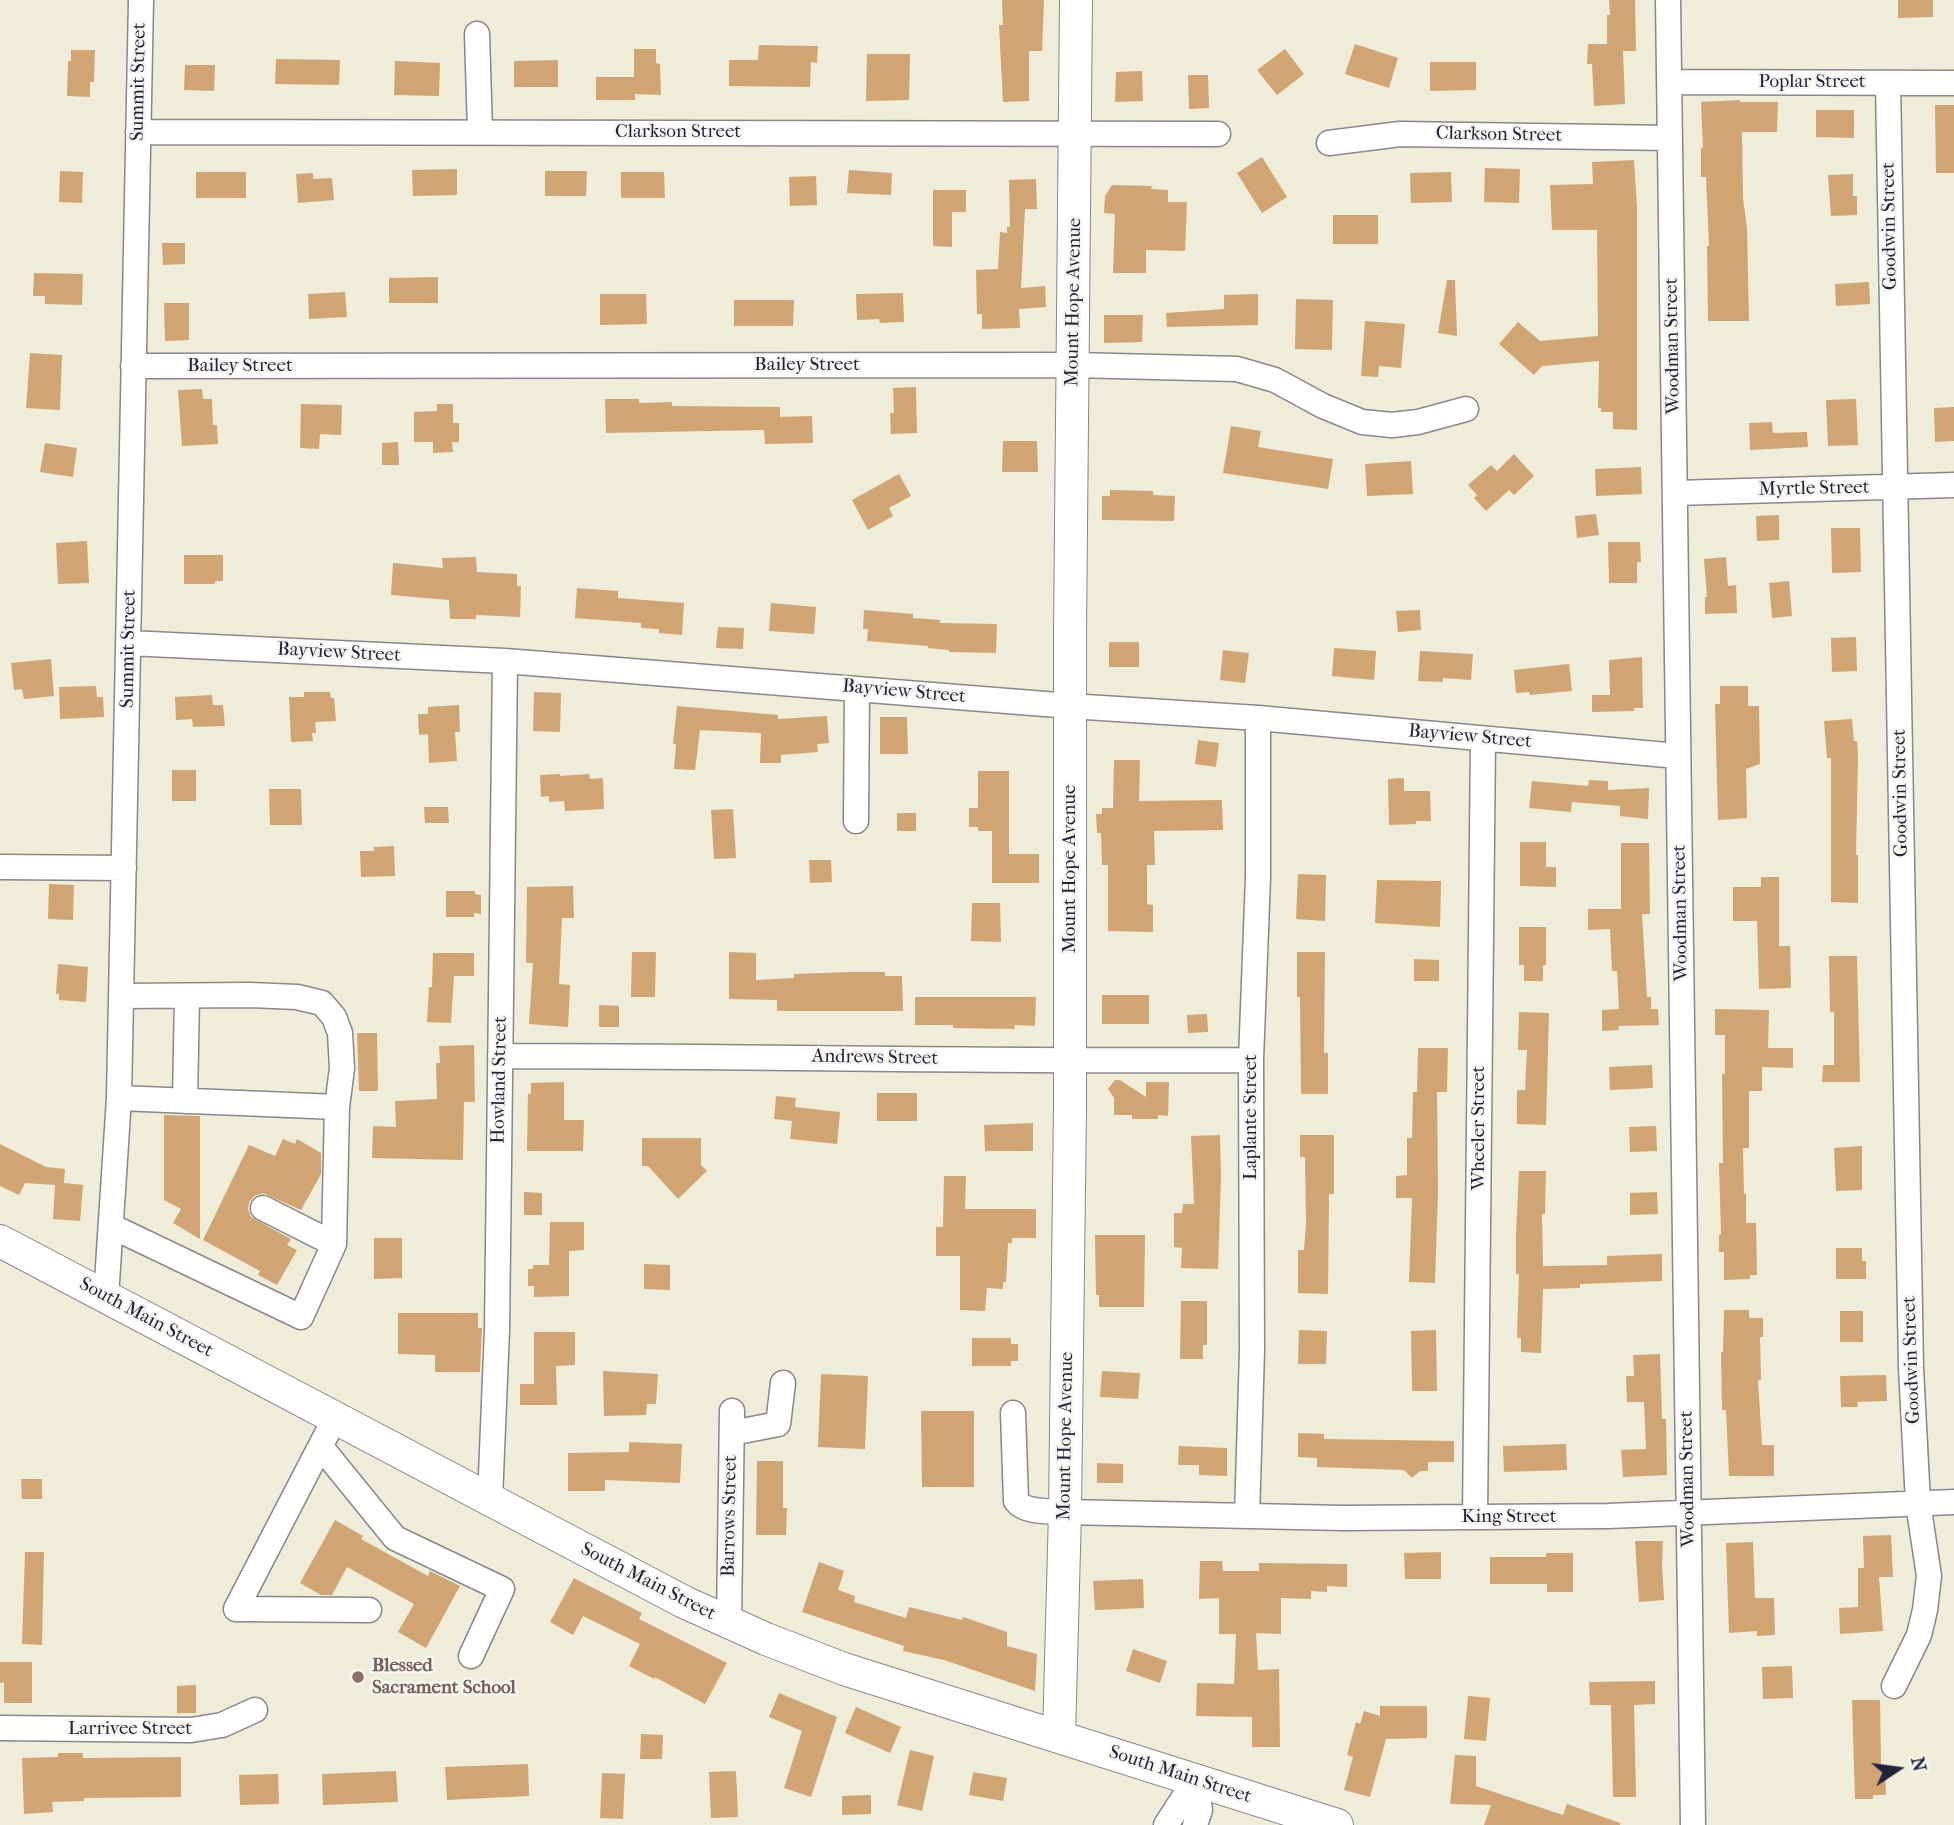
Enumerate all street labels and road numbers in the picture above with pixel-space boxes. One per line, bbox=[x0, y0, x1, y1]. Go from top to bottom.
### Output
street label: Summit Street bbox=[127, 23, 151, 141]
street label: Poplar Street bbox=[1758, 71, 1866, 93]
street label: Clarkson Street bbox=[615, 121, 741, 143]
street label: Clarkson Street bbox=[1436, 123, 1562, 147]
street label: Goodwin Street bbox=[1877, 162, 1903, 290]
street label: Mount Hope Avenue bbox=[1061, 217, 1087, 387]
street label: Woodman Street bbox=[1660, 277, 1686, 415]
street label: Bailey Street bbox=[754, 354, 860, 376]
street label: Bailey Street bbox=[187, 355, 293, 377]
street label: Myrtle Street bbox=[1758, 477, 1870, 501]
street label: Summit Street bbox=[117, 590, 141, 708]
street label: Bayview Street bbox=[277, 638, 401, 668]
street label: Bayview Street bbox=[841, 675, 967, 709]
street label: Bayview Street bbox=[1407, 720, 1533, 754]
street label: Goodwin Street bbox=[1888, 729, 1914, 857]
street label: Mount Hope Avenue bbox=[1059, 785, 1081, 953]
street label: Woodman Street bbox=[1668, 844, 1694, 982]
street label: Howland Street bbox=[487, 1016, 513, 1144]
street label: Andrews Street bbox=[812, 1046, 938, 1070]
street label: Laplante Street bbox=[1240, 1054, 1262, 1180]
street label: Wheeler Street bbox=[1468, 1066, 1490, 1190]
street label: South Main Street bbox=[75, 1273, 217, 1363]
street label: Goodwin Street bbox=[1898, 1296, 1926, 1424]
street label: Mount Hope Avenue bbox=[1053, 1351, 1079, 1521]
street label: Woodman Street bbox=[1675, 1410, 1701, 1548]
street label: Barrows Street bbox=[718, 1455, 742, 1577]
street label: King Street bbox=[1462, 1506, 1556, 1528]
street label: South Main Street bbox=[577, 1538, 719, 1626]
street label: Larrivee Street bbox=[68, 1718, 192, 1740]
street label: South Main Street bbox=[1106, 1741, 1254, 1809]

